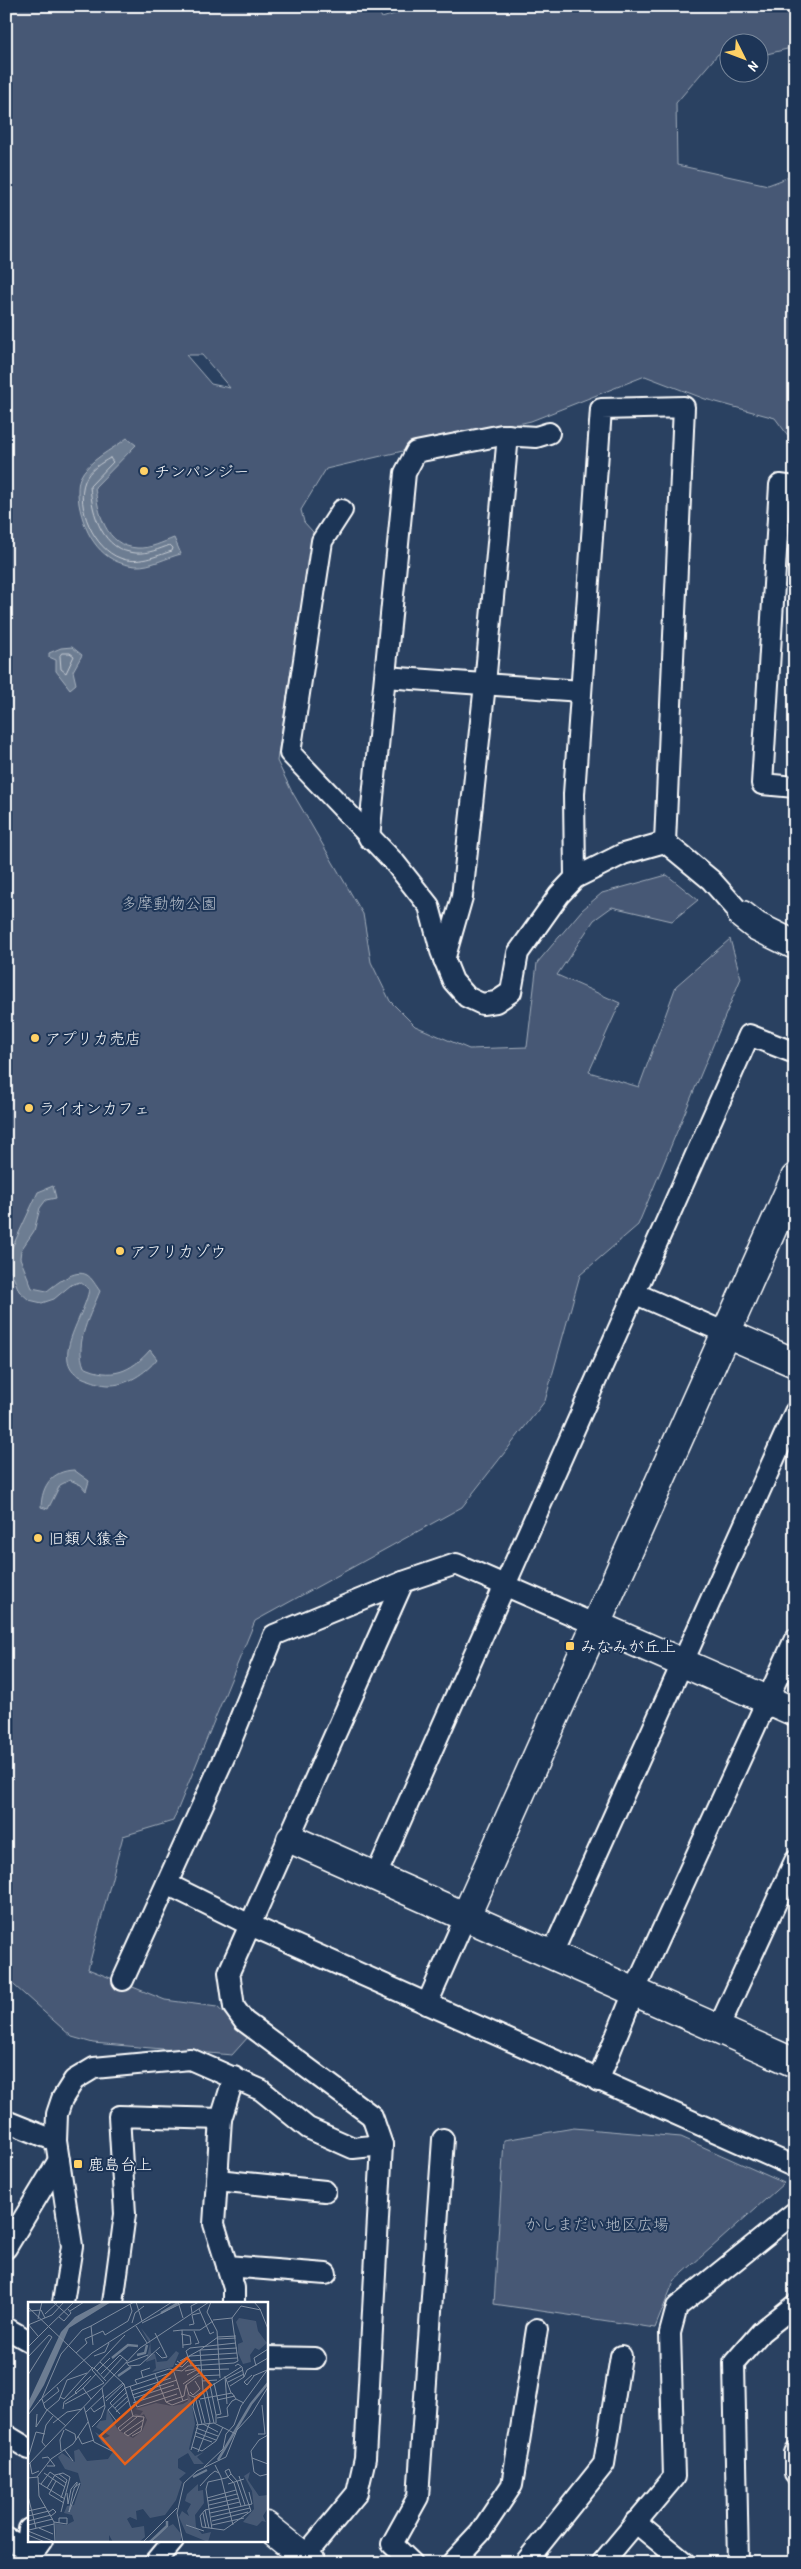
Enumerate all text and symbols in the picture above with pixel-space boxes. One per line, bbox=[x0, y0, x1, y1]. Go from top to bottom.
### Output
north arrow bbox=[718, 32, 768, 82]
text: N bbox=[744, 58, 764, 77]
place label: チンパンジー bbox=[154, 460, 249, 482]
marker: チンパンジー bbox=[138, 465, 150, 477]
park label: 多摩動物公園 bbox=[121, 892, 217, 914]
place label: アプリカ売店 bbox=[45, 1027, 141, 1049]
marker: アプリカ売店 bbox=[29, 1032, 41, 1044]
place label: ライオンカフェ bbox=[39, 1097, 150, 1119]
marker: ライオンカフェ bbox=[23, 1102, 35, 1114]
place label: アフリカゾウ bbox=[130, 1240, 226, 1262]
marker: アフリカゾウ bbox=[114, 1245, 126, 1257]
place label: 旧類人猿舎 bbox=[48, 1527, 128, 1549]
marker: 旧類人猿舎 bbox=[32, 1532, 44, 1544]
place label: みなみが丘上 bbox=[580, 1635, 676, 1657]
marker: みなみが丘上 bbox=[564, 1640, 576, 1652]
place label: 鹿島台上 bbox=[88, 2153, 152, 2175]
marker: 鹿島台上 bbox=[72, 2158, 84, 2170]
park label: かしまだい地区広場 bbox=[525, 2213, 669, 2235]
inset map bbox=[28, 2302, 268, 2542]

